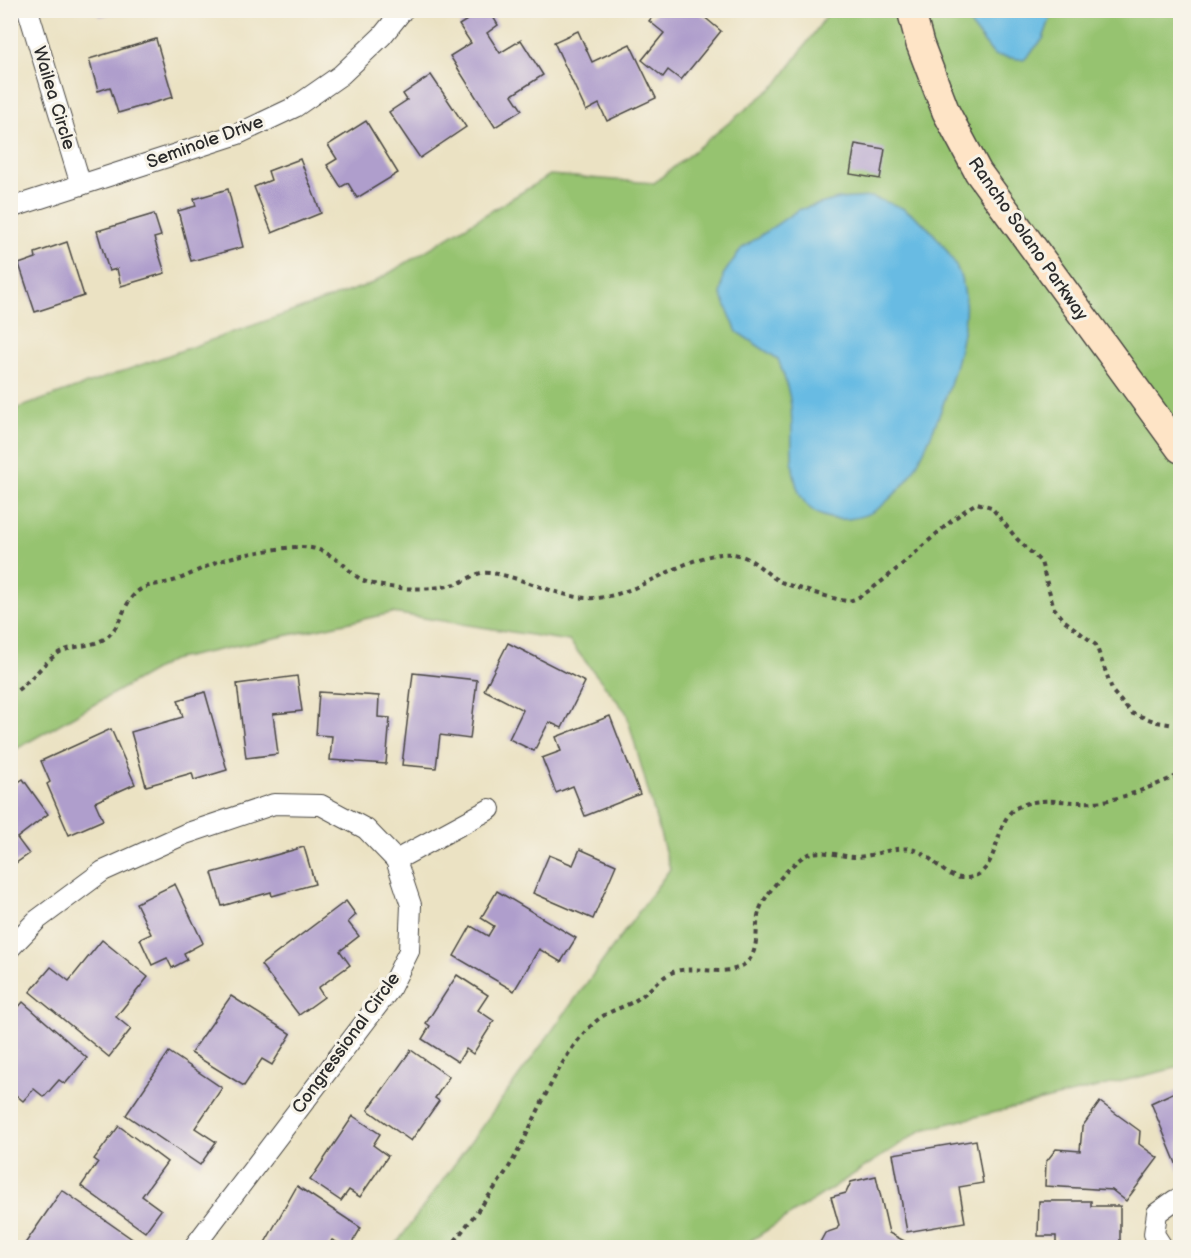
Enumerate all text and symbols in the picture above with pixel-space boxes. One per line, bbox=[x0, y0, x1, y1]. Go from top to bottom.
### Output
street label: Wailea Circle bbox=[28, 44, 80, 152]
street label: Seminole Drive bbox=[144, 111, 267, 173]
street label: Rancho Solano Parkway bbox=[964, 153, 1093, 325]
street label: Congressional Circle bbox=[288, 968, 404, 1118]

